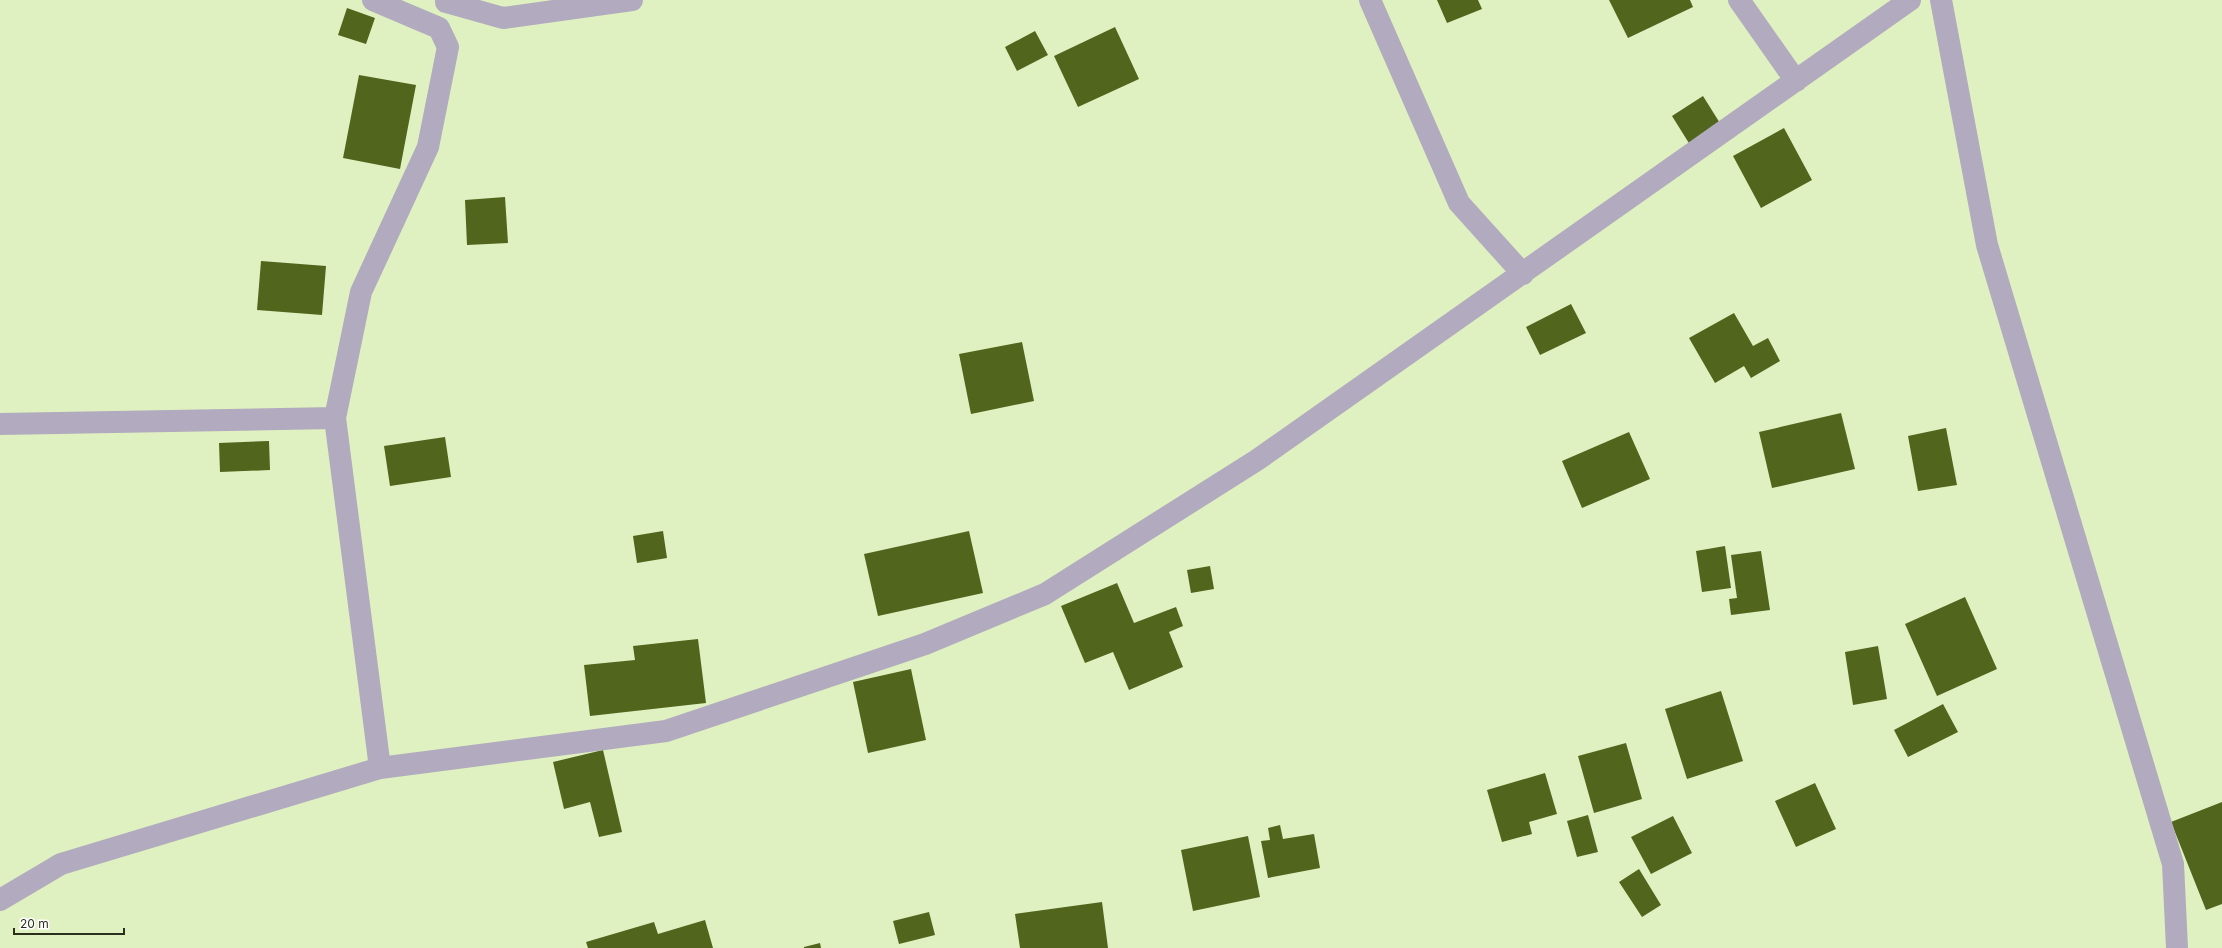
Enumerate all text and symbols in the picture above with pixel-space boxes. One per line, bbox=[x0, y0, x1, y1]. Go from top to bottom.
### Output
scale bar bbox=[14, 910, 124, 936]
text: 20 m bbox=[20, 916, 49, 931]

